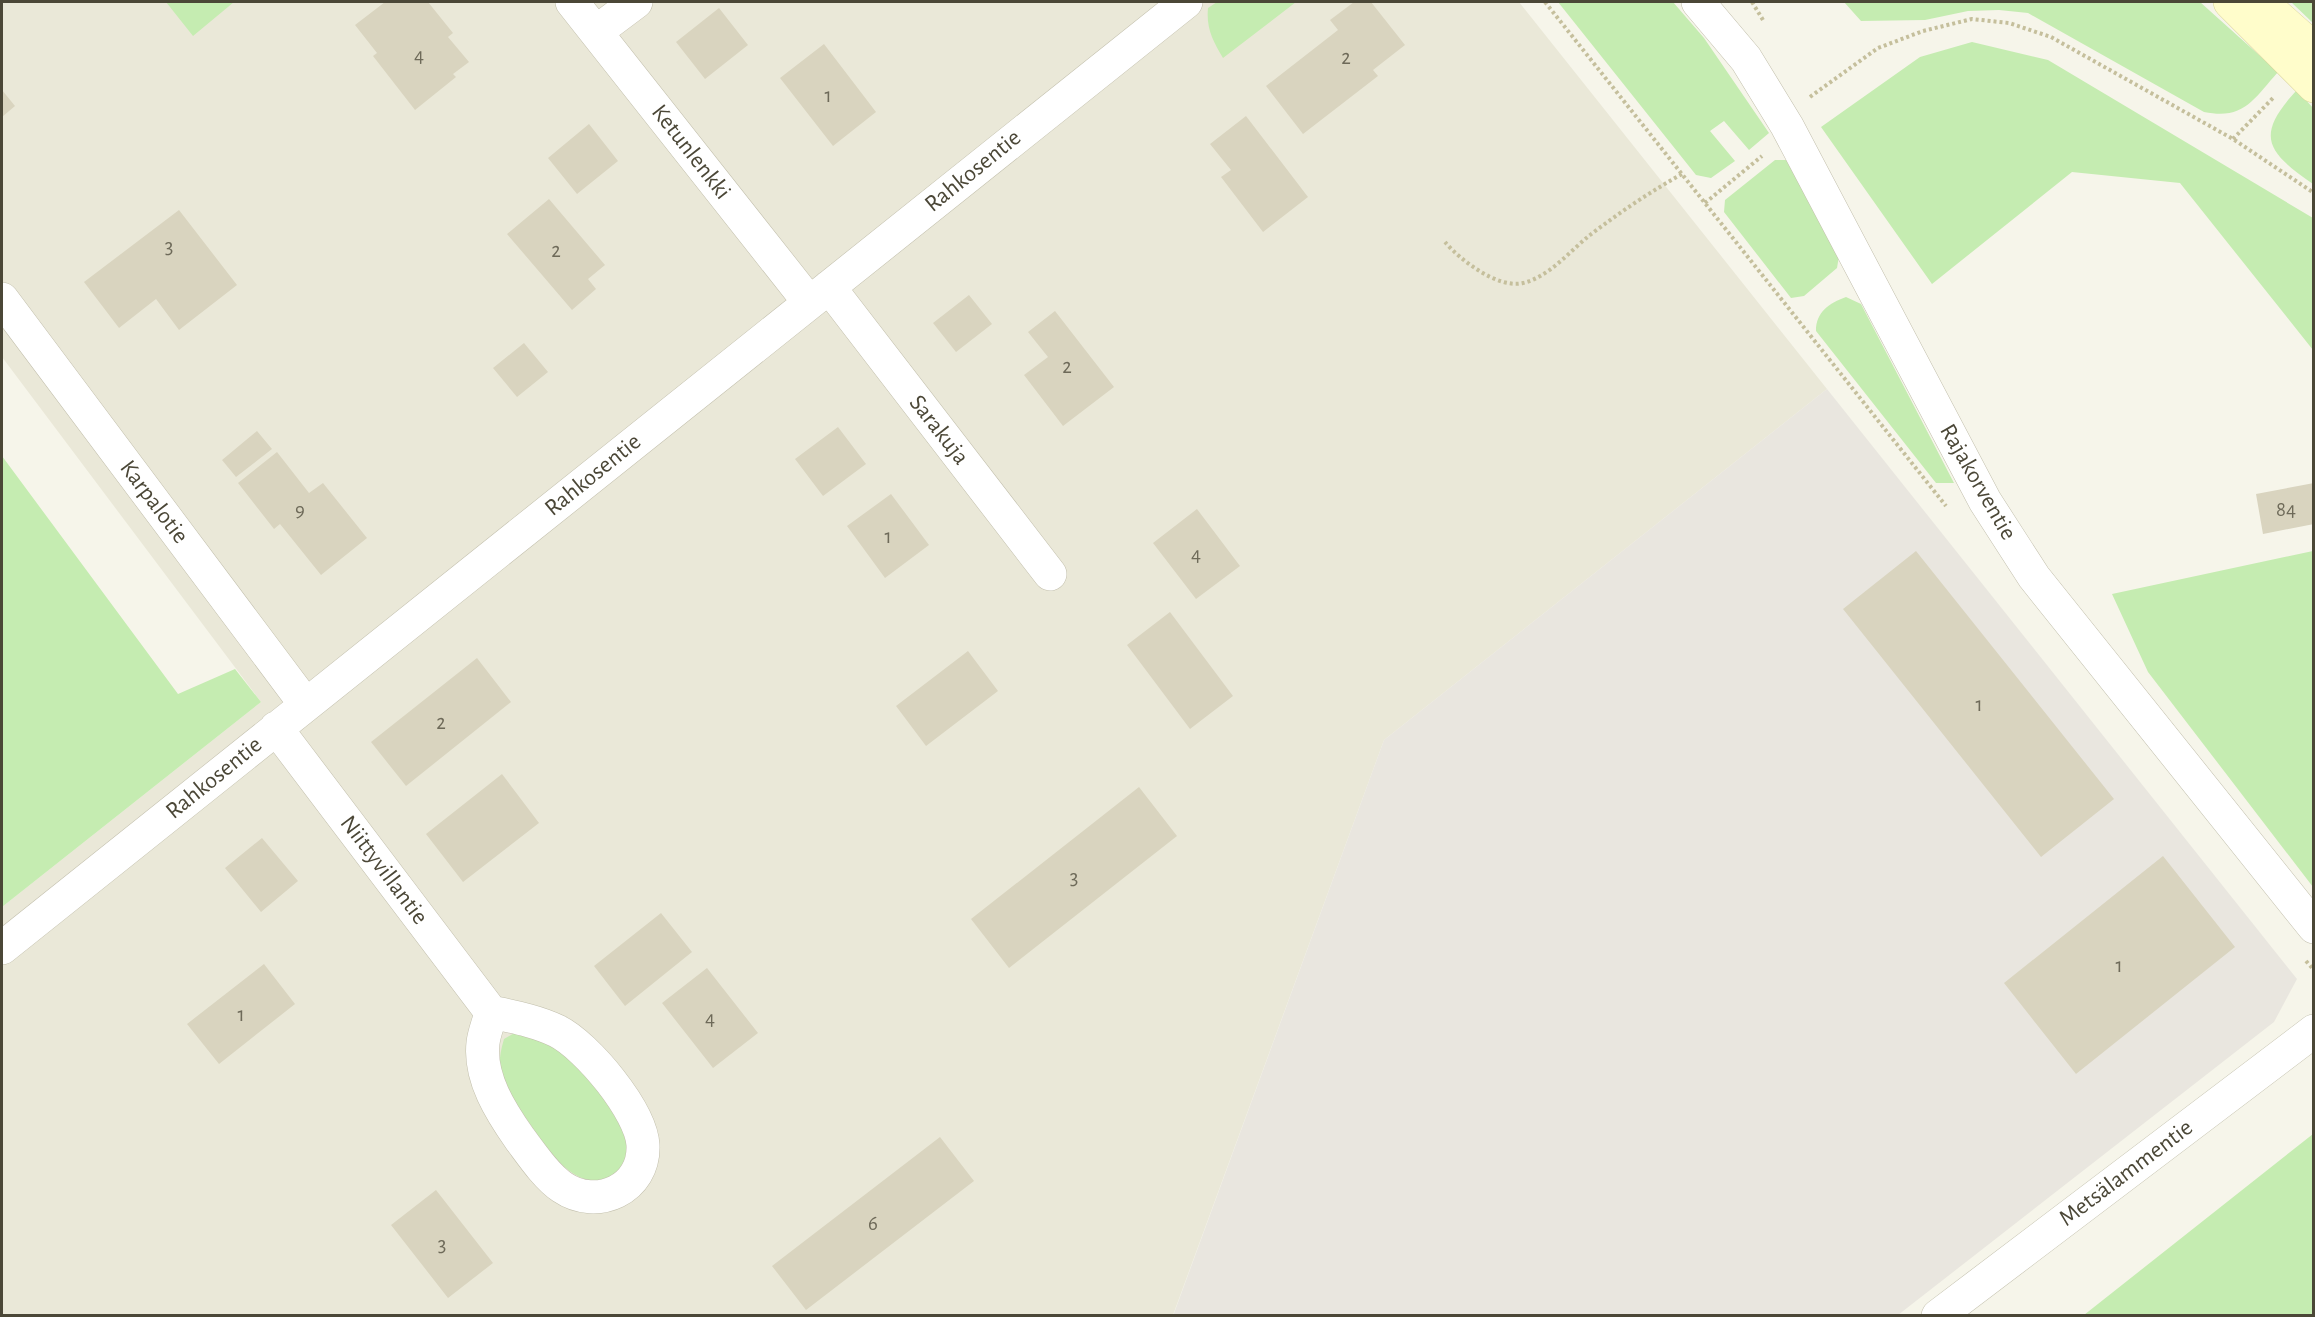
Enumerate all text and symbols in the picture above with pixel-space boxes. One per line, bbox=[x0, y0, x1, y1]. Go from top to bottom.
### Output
house number: 4 bbox=[414, 45, 424, 66]
house number: 2 bbox=[1341, 47, 1351, 68]
house number: 1 bbox=[824, 85, 832, 106]
street label: Ketunlenkki bbox=[647, 100, 735, 204]
street label: Rahkosentie bbox=[921, 125, 1025, 217]
house number: 3 bbox=[165, 236, 173, 257]
house number: 2 bbox=[551, 240, 561, 261]
house number: 2 bbox=[1062, 356, 1072, 377]
street label: Sarakuja bbox=[905, 391, 973, 469]
street label: Rajakorventie bbox=[1935, 420, 2021, 544]
street label: Rahkosentie bbox=[541, 429, 645, 521]
street label: Karpalotie bbox=[115, 456, 193, 548]
house number: 9 bbox=[295, 499, 305, 520]
house number: 84 bbox=[2276, 499, 2296, 520]
house number: 1 bbox=[884, 526, 892, 547]
house number: 4 bbox=[1191, 544, 1201, 565]
house number: 1 bbox=[1975, 694, 1983, 715]
house number: 2 bbox=[436, 712, 446, 733]
street label: Rahkosentie bbox=[162, 732, 266, 824]
street label: Niittyvillantie bbox=[336, 811, 432, 929]
house number: 3 bbox=[1070, 867, 1078, 888]
house number: 1 bbox=[2115, 955, 2123, 976]
house number: 1 bbox=[237, 1004, 245, 1025]
house number: 4 bbox=[705, 1008, 715, 1029]
street label: Metsälammentie bbox=[2055, 1115, 2197, 1231]
house number: 6 bbox=[868, 1213, 878, 1234]
house number: 3 bbox=[438, 1234, 446, 1255]

